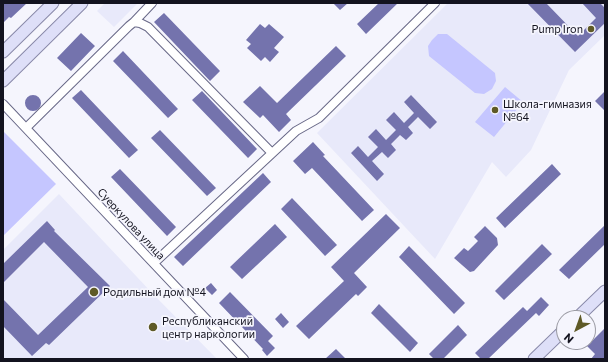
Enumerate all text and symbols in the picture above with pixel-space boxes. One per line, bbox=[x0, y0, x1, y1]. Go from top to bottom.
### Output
place label: Pump Iron bbox=[532, 22, 583, 36]
marker: Pump Iron bbox=[586, 24, 596, 34]
place label: Школа-гимназия №64 bbox=[503, 97, 592, 123]
marker: Школа-гимназия №64 bbox=[490, 105, 500, 115]
street label: Суеркулова улица bbox=[94, 186, 168, 262]
place label: Родильный дом №4 bbox=[103, 285, 206, 299]
marker: Родильный дом №4 bbox=[88, 286, 100, 298]
north arrow bbox=[556, 310, 596, 350]
place label: Республиканский центр наркологии bbox=[162, 314, 255, 340]
marker: Республиканский центр наркологии bbox=[147, 321, 159, 333]
text: N bbox=[561, 331, 576, 346]

